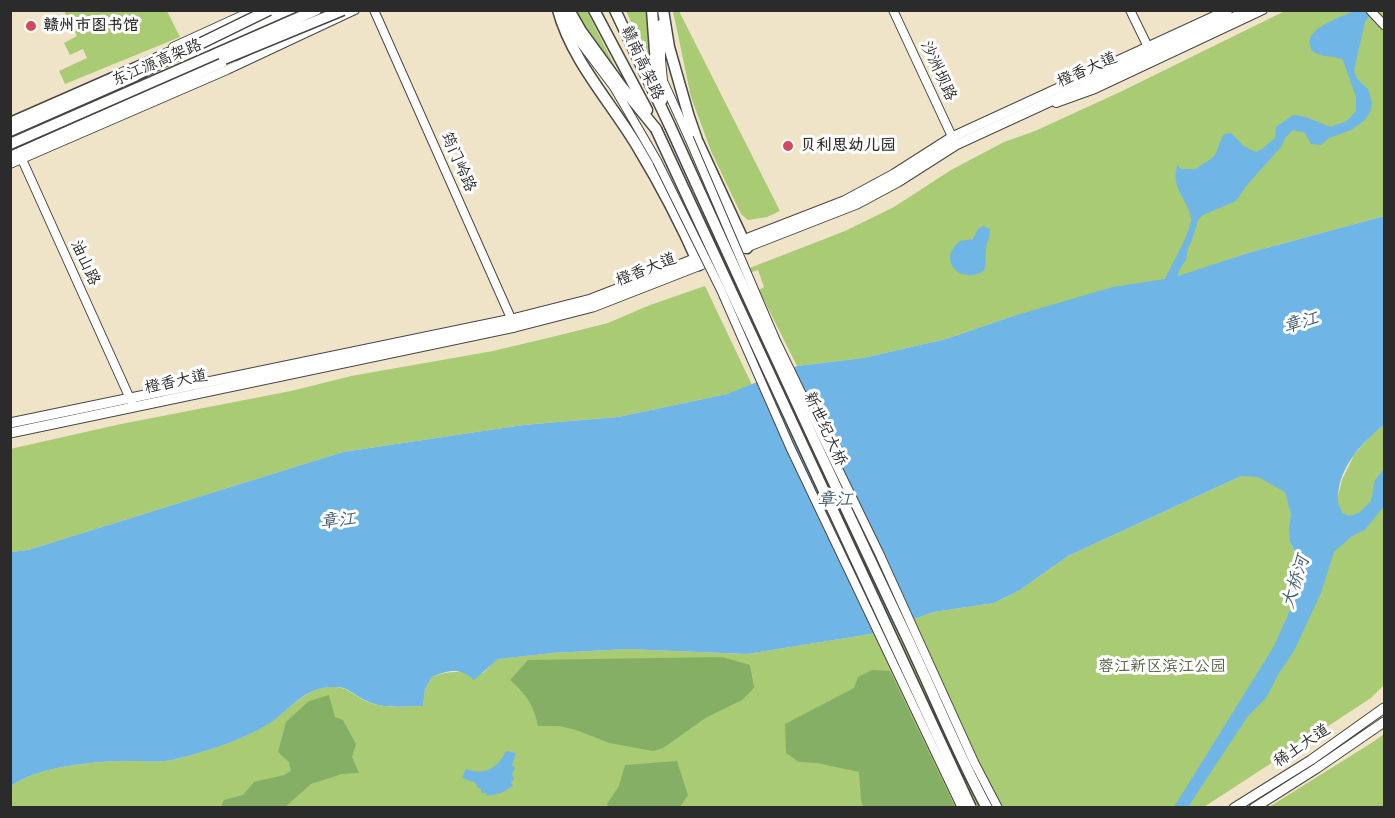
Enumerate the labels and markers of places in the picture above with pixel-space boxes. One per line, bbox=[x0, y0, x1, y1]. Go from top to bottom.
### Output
place label: 赣州市图书馆 bbox=[43, 16, 139, 36]
marker: 赣州市图书馆 bbox=[24, 19, 38, 33]
place label: 贝利思幼儿园 bbox=[800, 136, 896, 156]
marker: 贝利思幼儿园 bbox=[781, 139, 795, 153]

